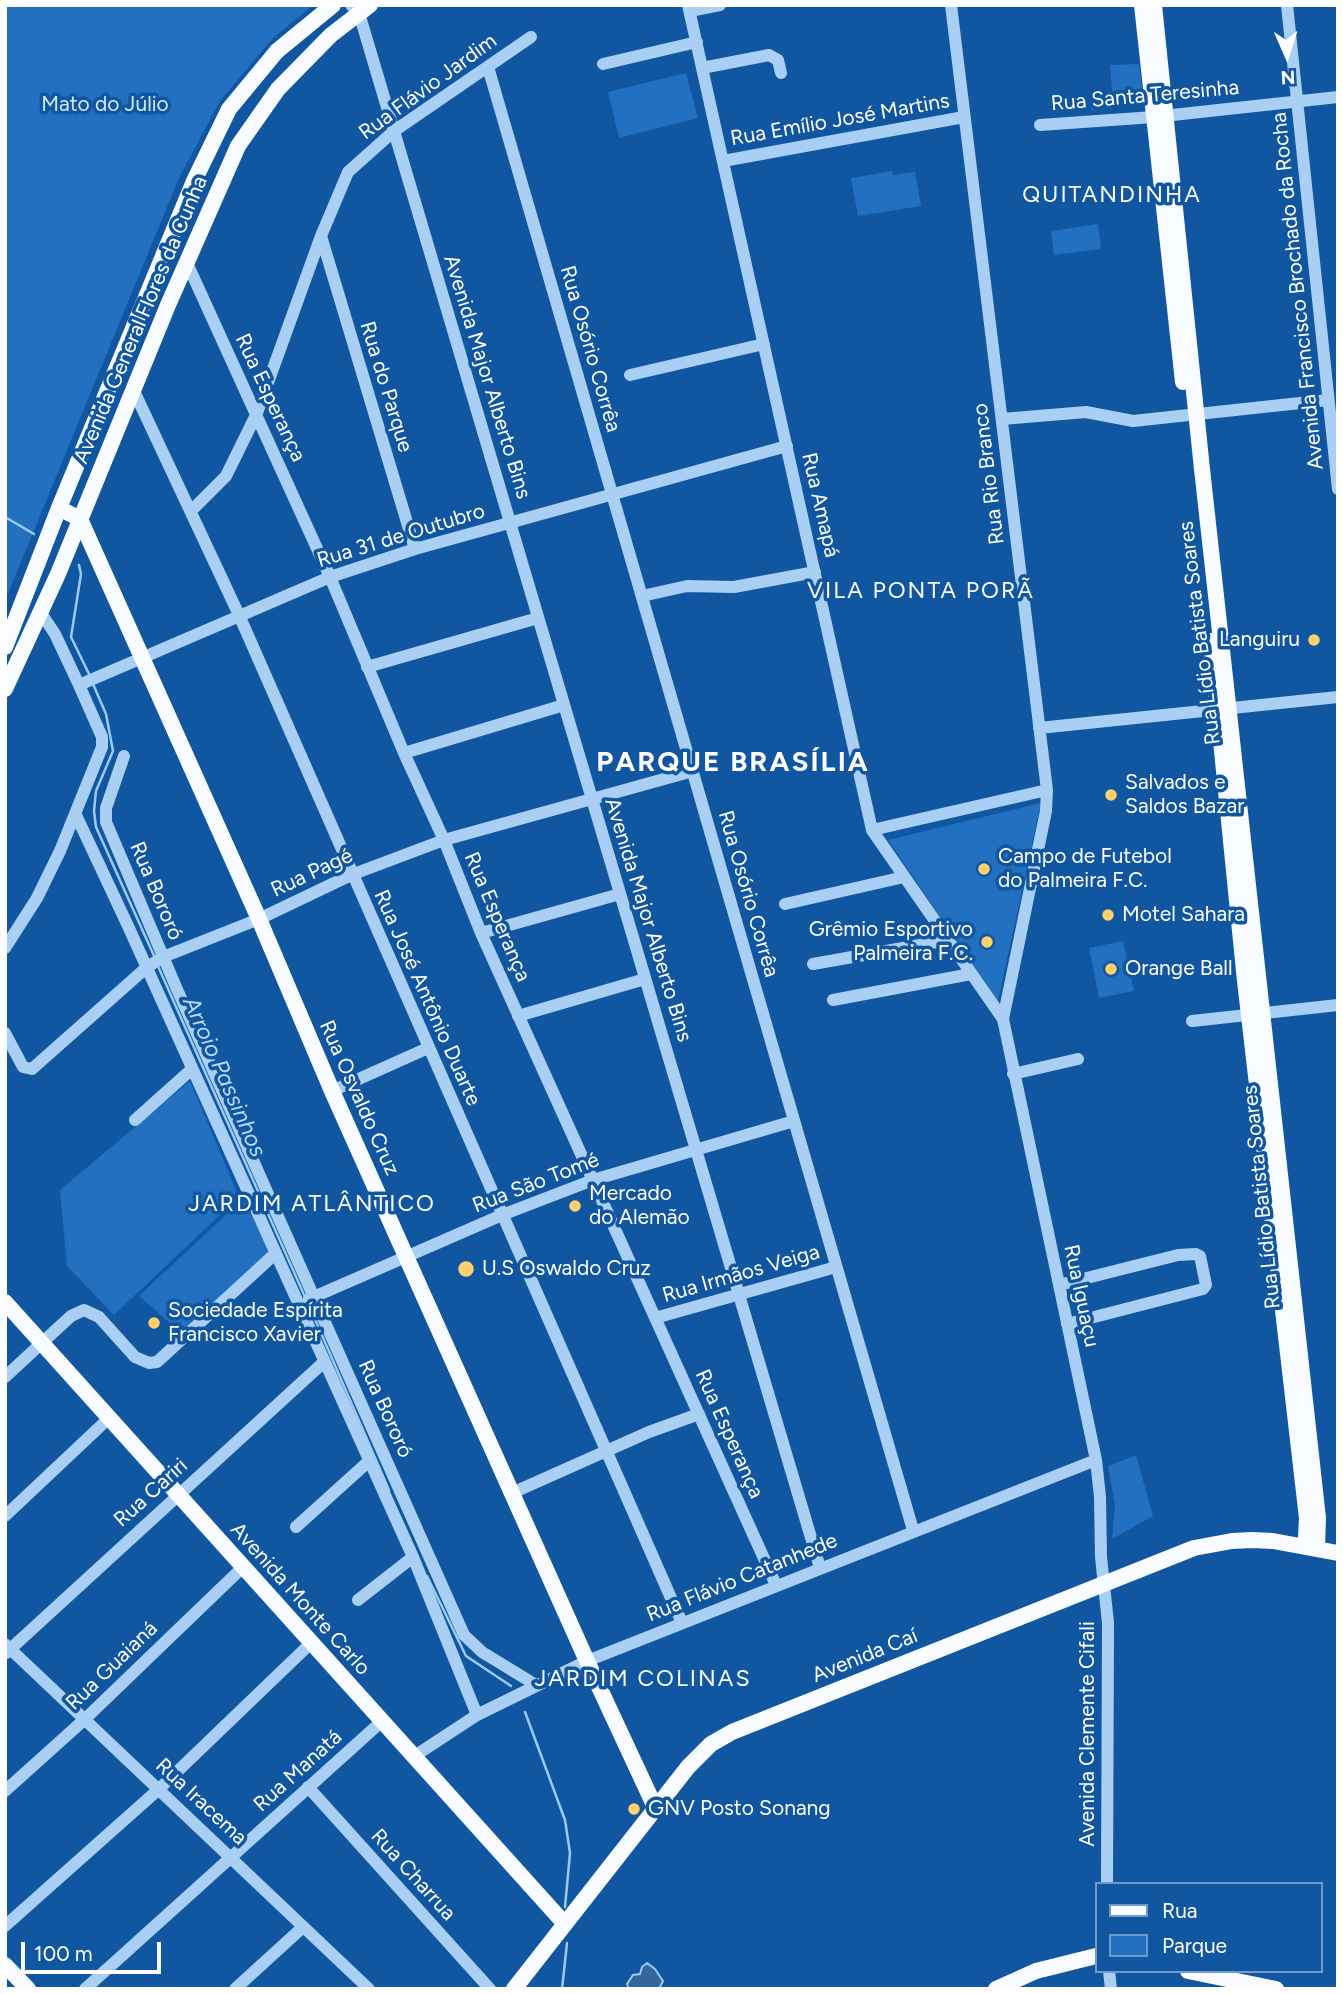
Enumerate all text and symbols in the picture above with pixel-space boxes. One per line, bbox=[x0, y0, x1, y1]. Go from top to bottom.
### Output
north arrow bbox=[1252, 21, 1322, 91]
street label: Rua Flávio Jardim bbox=[354, 29, 502, 145]
text: N bbox=[1280, 66, 1296, 89]
street label: Rua Santa Teresinha bbox=[1050, 75, 1240, 117]
street label: Rua Emílio José Martins bbox=[728, 88, 952, 152]
park label: Mato do Júlio bbox=[41, 92, 169, 118]
street label: Avenida Francisco Brochado da Rocha bbox=[1267, 111, 1329, 471]
street label: Avenida General Flores da Cunha bbox=[69, 172, 213, 468]
district label: QUITANDINHA bbox=[1024, 181, 1200, 209]
street label: Avenida Major Alberto Bins bbox=[438, 252, 536, 502]
street label: Rua Osório Corrêa bbox=[554, 263, 626, 435]
street label: Rua do Parque bbox=[354, 319, 418, 455]
street label: Rua Esperança bbox=[229, 330, 311, 466]
street label: Rua Rio Branco bbox=[968, 402, 1010, 546]
street label: Rua Amapá bbox=[796, 450, 844, 560]
street label: Rua 31 de Outubro bbox=[314, 498, 488, 574]
street label: Rua Lídio Batista Soares bbox=[1174, 520, 1226, 746]
district label: VILA PONTA PORÃ bbox=[809, 577, 1033, 605]
place label: Languiru bbox=[1219, 627, 1300, 653]
marker: Languiru bbox=[1306, 632, 1322, 648]
district label: PARQUE BRASÍLIA bbox=[598, 746, 868, 780]
place label: Salvados e Saldos Bazar bbox=[1125, 770, 1244, 820]
marker: Salvados e Saldos Bazar bbox=[1103, 787, 1119, 803]
street label: Avenida Major Alberto Bins bbox=[599, 795, 697, 1045]
street label: Rua Osório Corrêa bbox=[712, 808, 784, 980]
street label: Rua Bororó bbox=[124, 838, 188, 944]
street label: Rua Pagé bbox=[267, 843, 357, 903]
place label: Campo de Futebol do Palmeira F.C. bbox=[998, 844, 1172, 894]
street label: Rua Esperança bbox=[458, 848, 536, 986]
marker: Campo de Futebol do Palmeira F.C. bbox=[976, 861, 992, 877]
street label: Rua José Antônio Duarte bbox=[368, 886, 486, 1110]
place label: Motel Sahara bbox=[1122, 902, 1245, 928]
marker: Motel Sahara bbox=[1100, 907, 1116, 923]
place label: Grêmio Esportivo Palmeira F.C. bbox=[809, 917, 973, 967]
marker: Grêmio Esportivo Palmeira F.C. bbox=[979, 934, 995, 950]
place label: Orange Ball bbox=[1125, 956, 1233, 982]
marker: Orange Ball bbox=[1103, 961, 1119, 977]
water label: Arroio Passinhos bbox=[176, 993, 272, 1161]
street label: Rua Osvaldo Cruz bbox=[314, 1017, 404, 1179]
street label: Rua Lídio Batista Soares bbox=[1238, 1084, 1286, 1310]
street label: Rua São Tomé bbox=[469, 1147, 603, 1219]
place label: Mercado do Alemão bbox=[589, 1181, 690, 1231]
district label: JARDIM ATLÂNTICO bbox=[190, 1190, 434, 1218]
marker: Mercado do Alemão bbox=[567, 1198, 583, 1214]
street label: Rua Irmãos Veiga bbox=[659, 1240, 823, 1308]
street label: Rua Iguaçu bbox=[1058, 1242, 1104, 1350]
place label: U.S Oswaldo Cruz bbox=[482, 1256, 651, 1282]
marker: U.S Oswaldo Cruz bbox=[456, 1259, 476, 1279]
place label: Sociedade Espírita Francisco Xavier bbox=[168, 1298, 343, 1348]
marker: Sociedade Espírita Francisco Xavier bbox=[146, 1315, 162, 1331]
street label: Rua Bororó bbox=[352, 1356, 418, 1462]
street label: Rua Esperança bbox=[689, 1366, 769, 1502]
street label: Rua Cariri bbox=[109, 1453, 193, 1533]
street label: Avenida Monte Carlo bbox=[225, 1517, 375, 1681]
street label: Rua Flávio Catanhede bbox=[643, 1528, 841, 1628]
street label: Rua Guaianá bbox=[61, 1616, 163, 1716]
street label: Avenida Clemente Cifali bbox=[1075, 1621, 1101, 1847]
street label: Avenida Caí bbox=[809, 1623, 921, 1689]
district label: JARDIM COLINAS bbox=[536, 1665, 750, 1693]
street label: Rua Manatá bbox=[249, 1725, 347, 1817]
street label: Rua Iracema bbox=[150, 1753, 252, 1851]
place label: GNV Posto Sonang bbox=[648, 1796, 831, 1822]
marker: GNV Posto Sonang bbox=[626, 1801, 642, 1817]
street label: Rua Charrua bbox=[365, 1824, 461, 1926]
legend bbox=[1094, 1882, 1322, 1973]
text: Rua bbox=[1162, 1898, 1198, 1923]
scale bar bbox=[24, 1927, 164, 1971]
text: Parque bbox=[1162, 1933, 1227, 1958]
text: 100 m bbox=[34, 1941, 93, 1966]

